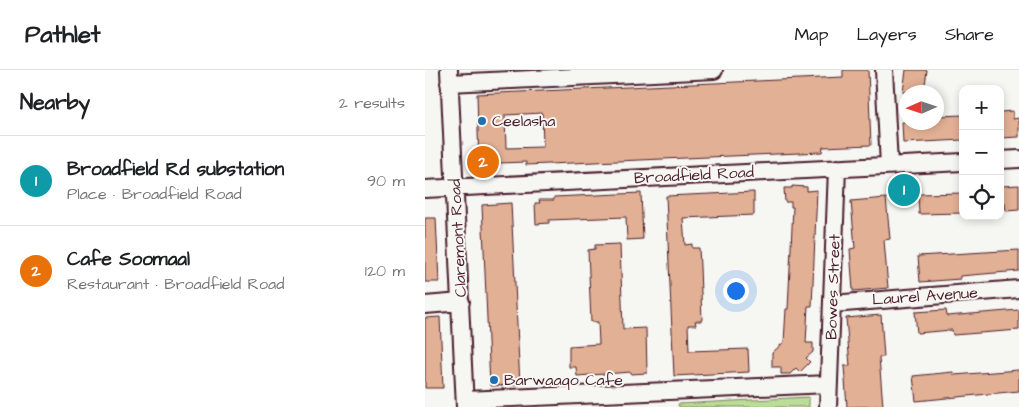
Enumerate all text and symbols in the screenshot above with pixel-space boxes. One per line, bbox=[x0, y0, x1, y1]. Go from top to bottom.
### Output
text: Pathlet bbox=[25, 18, 101, 52]
text: Map bbox=[794, 22, 828, 47]
text: Layers bbox=[856, 22, 917, 47]
text: Share bbox=[945, 22, 994, 47]
north arrow bbox=[899, 85, 944, 130]
map controls bbox=[959, 85, 1004, 220]
button: + bbox=[959, 85, 1004, 130]
text: Nearby bbox=[20, 88, 90, 117]
text: 2 results bbox=[339, 92, 405, 114]
place label: Ceelasha bbox=[492, 110, 555, 132]
marker: Ceelasha bbox=[476, 115, 488, 127]
button: − bbox=[959, 130, 1004, 175]
pin: 2 bbox=[467, 143, 499, 181]
text: Broadfield Rd substation bbox=[67, 156, 284, 183]
street label: Broadfield Road bbox=[634, 161, 754, 189]
text: 1 bbox=[35, 170, 37, 192]
text: 90 m bbox=[367, 170, 405, 192]
pin: 1 bbox=[888, 171, 920, 209]
button: locate bbox=[959, 175, 1004, 220]
street label: Claremont Road bbox=[444, 178, 472, 298]
text: Place · Broadfield Road bbox=[67, 183, 242, 205]
street label: Bowes Street bbox=[820, 233, 846, 340]
text: Cafe Soomaal bbox=[67, 246, 190, 273]
text: 2 bbox=[31, 260, 41, 282]
text: 120 m bbox=[365, 260, 405, 282]
text: Restaurant · Broadfield Road bbox=[67, 273, 284, 295]
your location bbox=[723, 278, 749, 304]
street label: Laurel Avenue bbox=[871, 281, 979, 311]
place label: Barwaaqo Cafe bbox=[504, 369, 623, 391]
marker: Barwaaqo Cafe bbox=[488, 374, 500, 386]

